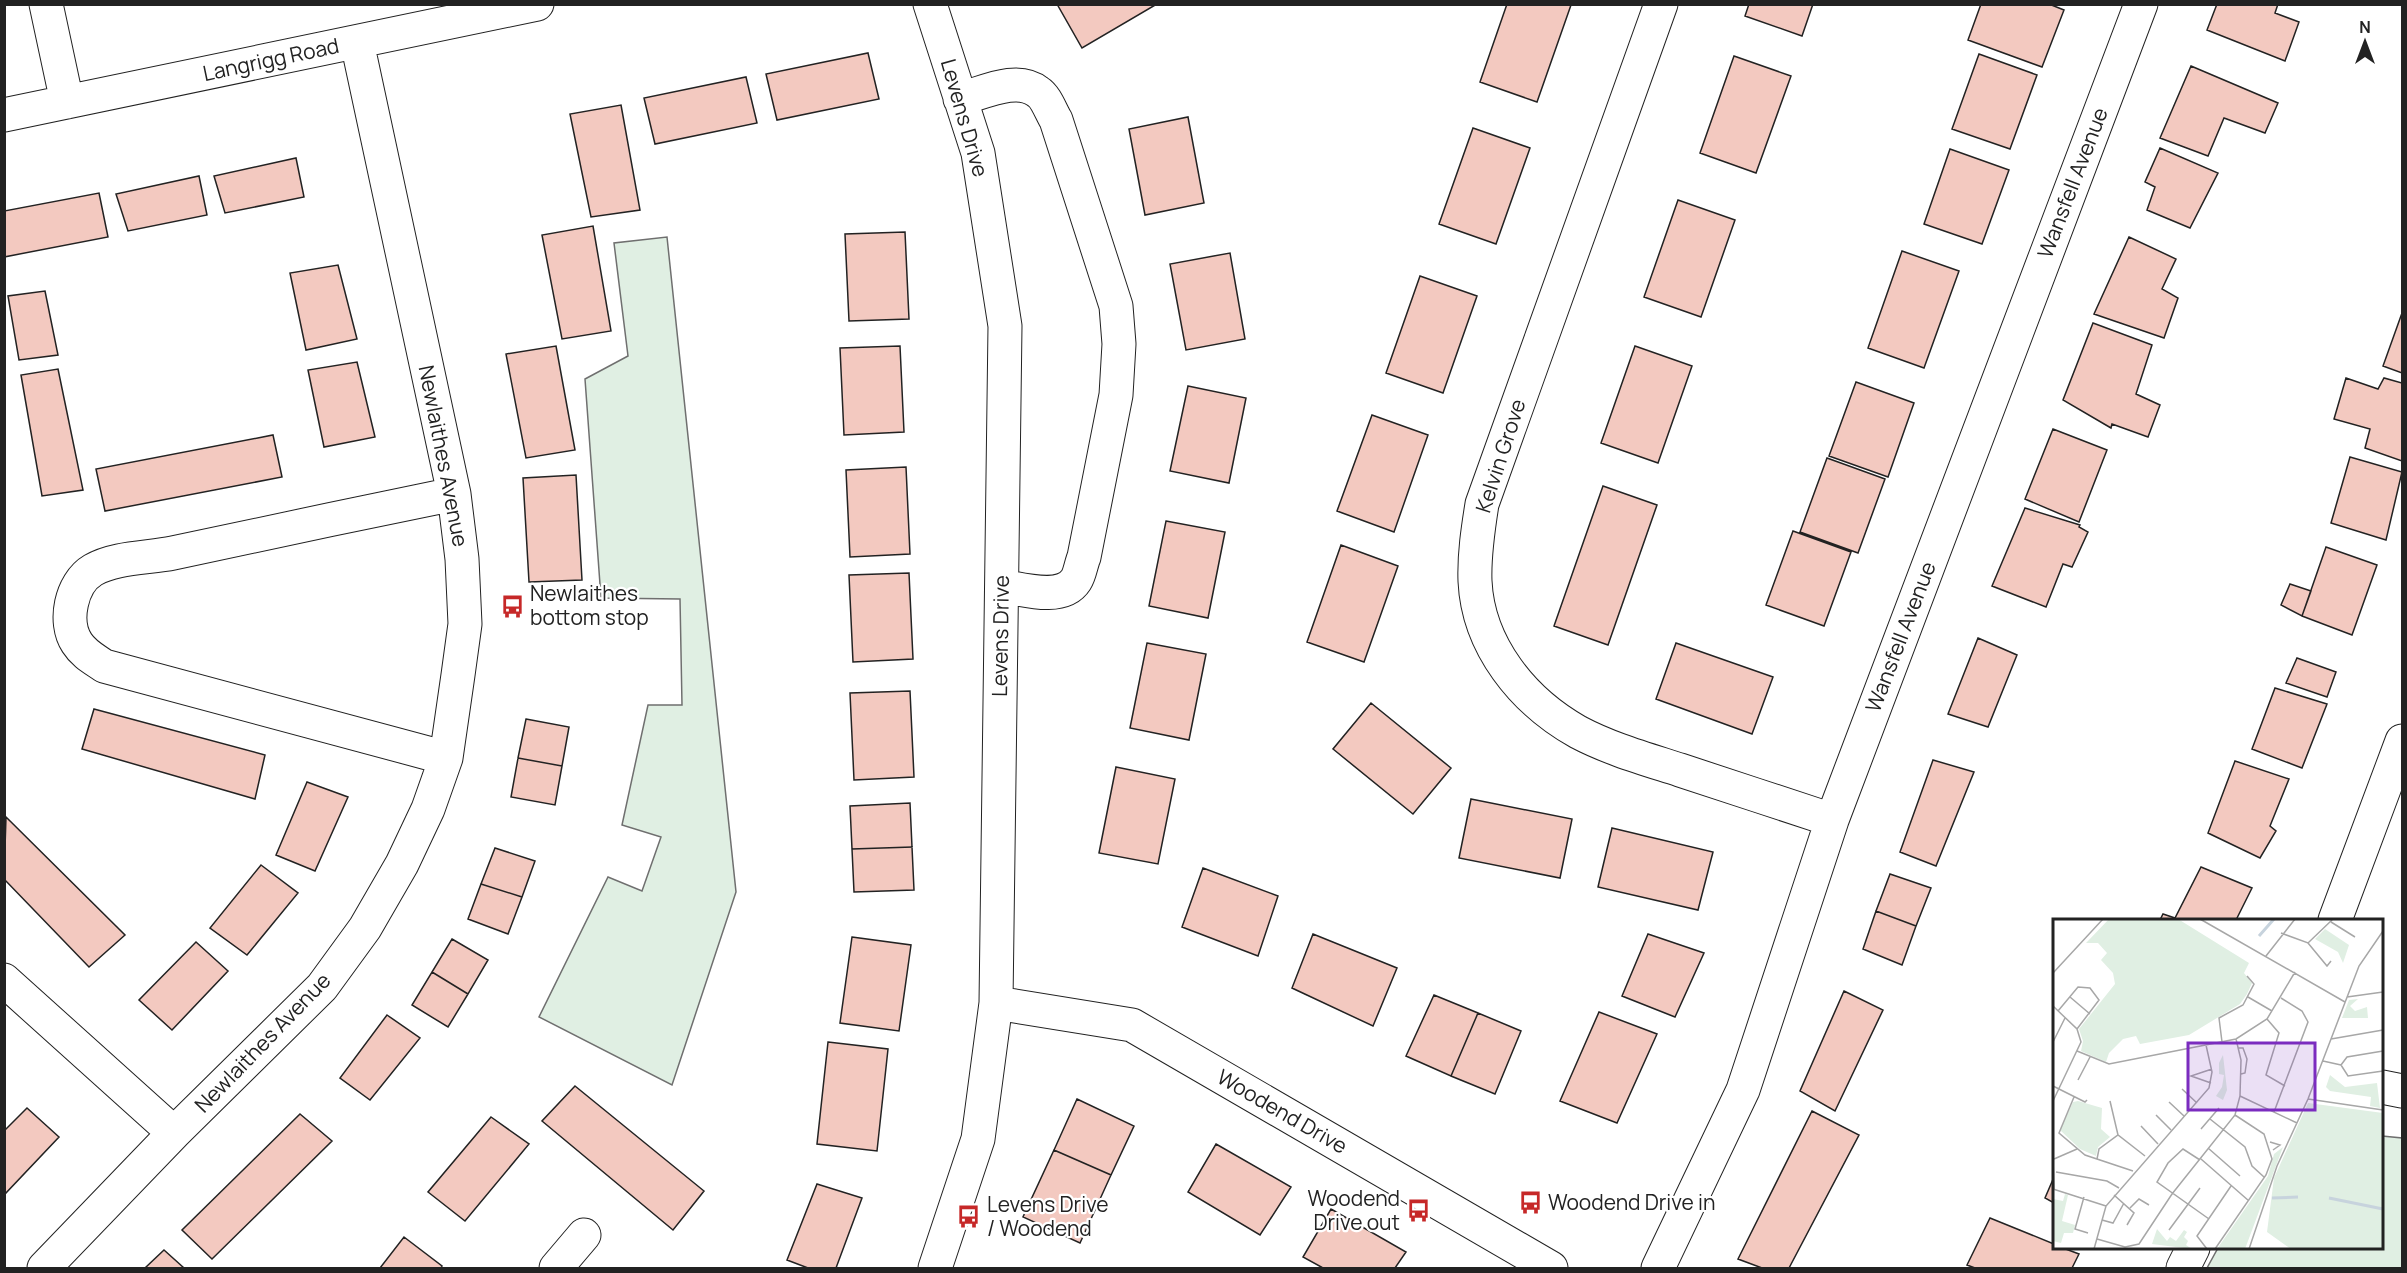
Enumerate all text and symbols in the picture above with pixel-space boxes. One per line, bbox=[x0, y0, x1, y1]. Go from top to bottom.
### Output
north arrow bbox=[2335, 12, 2395, 72]
text: N bbox=[2359, 16, 2371, 38]
street label: Langrigg Road bbox=[200, 31, 341, 87]
street label: Levens Drive bbox=[935, 55, 995, 180]
street label: Wansfell Avenue bbox=[2030, 103, 2114, 262]
street label: Newlaithes Avenue bbox=[413, 363, 475, 549]
street label: Kelvin Grove bbox=[1469, 395, 1532, 516]
street label: Wansfell Avenue bbox=[1858, 557, 1942, 716]
street label: Levens Drive bbox=[985, 575, 1015, 697]
place label: Newlaithes bottom stop bbox=[530, 579, 649, 631]
bus stop icon: Newlaithes bottom stop bbox=[499, 593, 525, 619]
inset map bbox=[2053, 919, 2383, 1249]
street label: Newlaithes Avenue bbox=[188, 966, 336, 1118]
street label: Woodend Drive bbox=[1212, 1063, 1353, 1160]
place label: Woodend Drive out bbox=[1308, 1184, 1400, 1236]
place label: Woodend Drive in bbox=[1548, 1188, 1715, 1216]
place label: Levens Drive / Woodend bbox=[987, 1190, 1109, 1242]
bus stop icon: Woodend Drive in bbox=[1517, 1190, 1543, 1216]
bus stop icon: Woodend Drive out bbox=[1405, 1198, 1431, 1224]
bus stop icon: Levens Drive / Woodend bbox=[956, 1204, 982, 1230]

